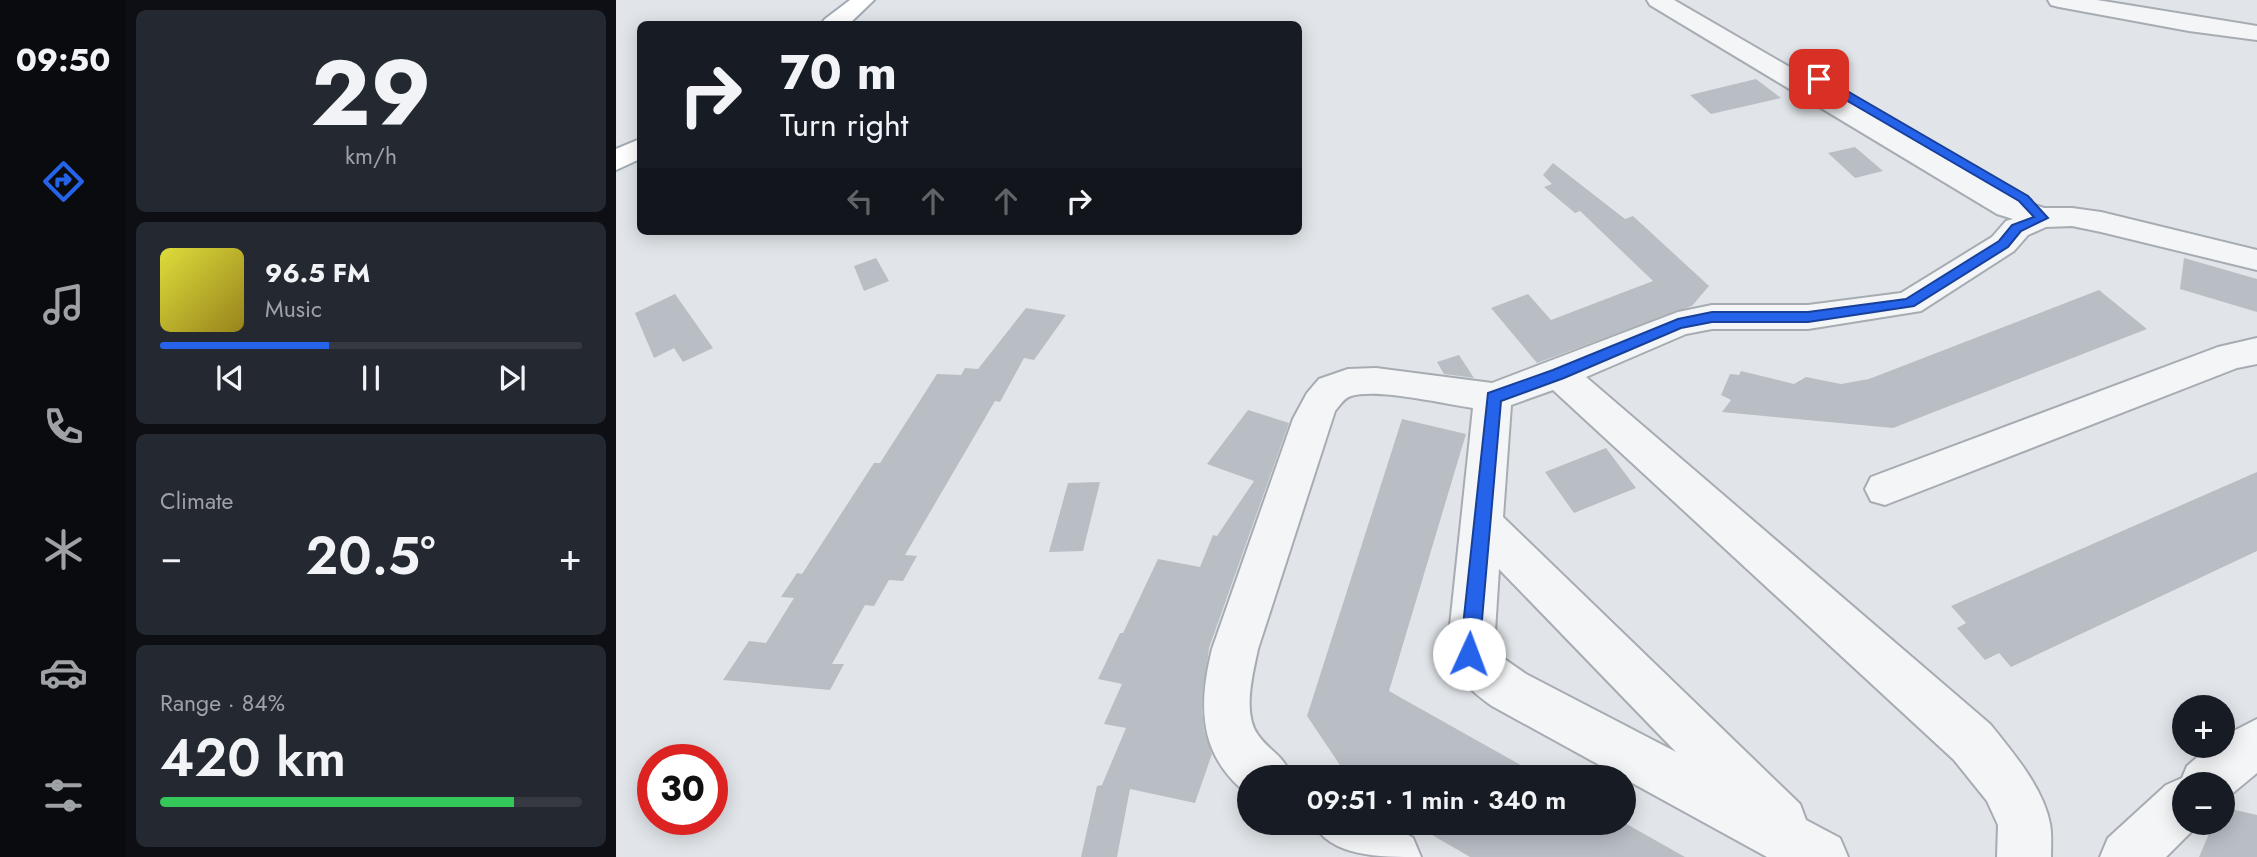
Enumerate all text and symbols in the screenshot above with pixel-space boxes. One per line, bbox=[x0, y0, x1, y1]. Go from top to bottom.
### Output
text: 29 bbox=[311, 28, 431, 159]
text: 09:50 bbox=[16, 37, 110, 83]
text: 70 m bbox=[780, 37, 897, 107]
icon: right bbox=[665, 49, 756, 140]
pin bbox=[1789, 49, 1849, 109]
icon: arrive bbox=[1800, 60, 1838, 98]
text: Turn right bbox=[780, 102, 909, 148]
text: km/h bbox=[345, 139, 397, 173]
icon: directions bbox=[39, 157, 88, 206]
icon: left bbox=[841, 182, 879, 220]
icon: ahead bbox=[914, 182, 952, 220]
icon: ahead bbox=[987, 182, 1025, 220]
icon: right bbox=[1060, 182, 1098, 220]
text: 96.5 FM bbox=[265, 254, 370, 292]
icon: music bbox=[39, 280, 88, 329]
text: Music bbox=[265, 292, 322, 326]
icon: previous bbox=[211, 359, 249, 397]
icon: pause bbox=[352, 359, 390, 397]
icon: next bbox=[493, 359, 531, 397]
icon: phone bbox=[39, 402, 88, 451]
text: Climate bbox=[160, 484, 233, 518]
text: 20.5° bbox=[306, 518, 435, 594]
icon: climate bbox=[39, 525, 88, 574]
text: − bbox=[160, 529, 182, 584]
text: + bbox=[559, 529, 582, 584]
position arrow bbox=[1432, 617, 1506, 691]
icon: car bbox=[39, 648, 88, 697]
text: Range · 84% bbox=[160, 686, 285, 720]
map controls bbox=[2172, 695, 2235, 835]
button: + bbox=[2172, 695, 2235, 758]
text: 420 km bbox=[160, 720, 346, 796]
speed limit sign: 30 bbox=[637, 744, 728, 835]
icon: filters bbox=[39, 771, 88, 820]
button: − bbox=[2172, 772, 2235, 835]
text: 09:51 · 1 min · 340 m bbox=[1307, 781, 1566, 819]

